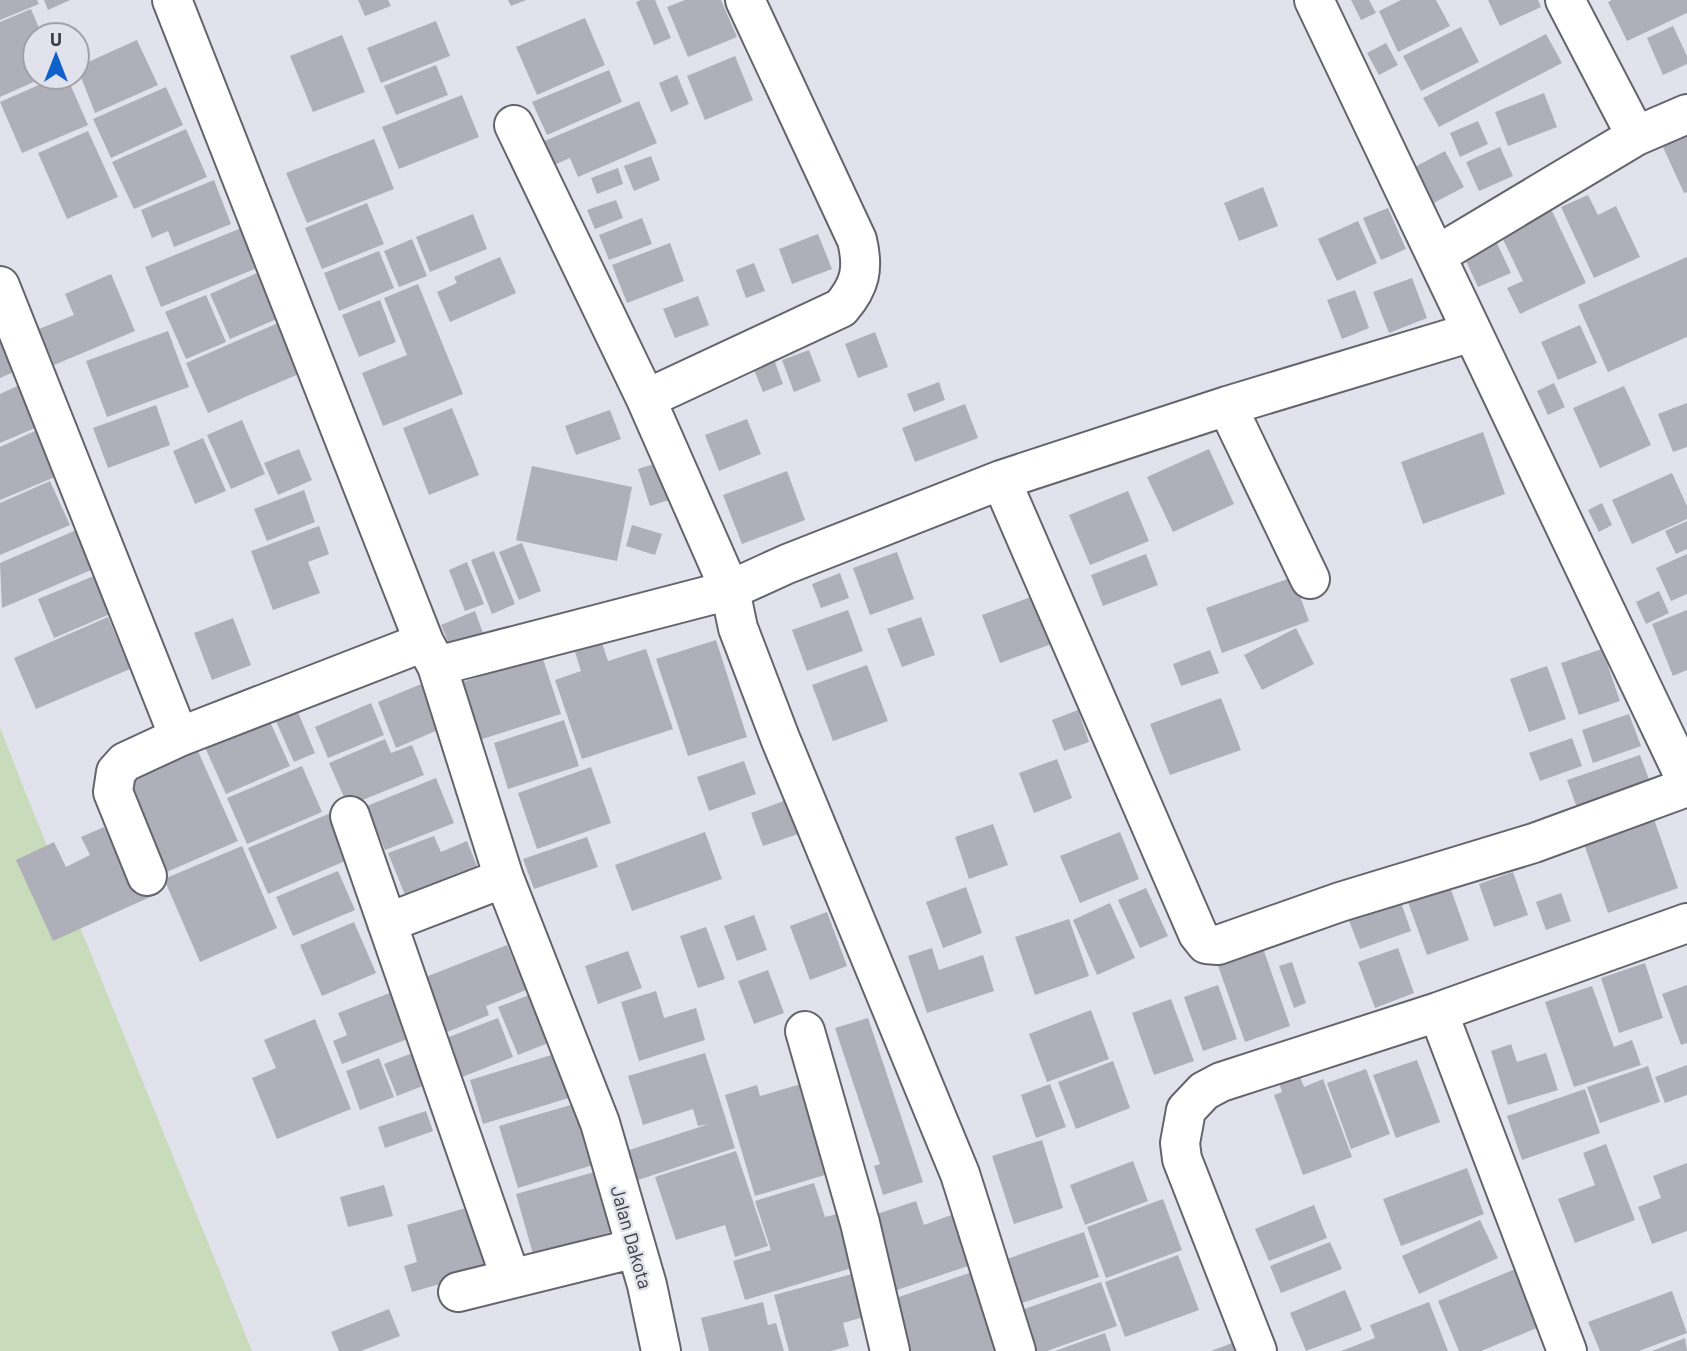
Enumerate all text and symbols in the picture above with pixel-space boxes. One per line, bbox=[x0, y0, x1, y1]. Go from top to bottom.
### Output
north arrow bbox=[21, 21, 91, 91]
text: U bbox=[50, 27, 62, 50]
street label: Jalan Dakota bbox=[606, 1183, 658, 1291]

